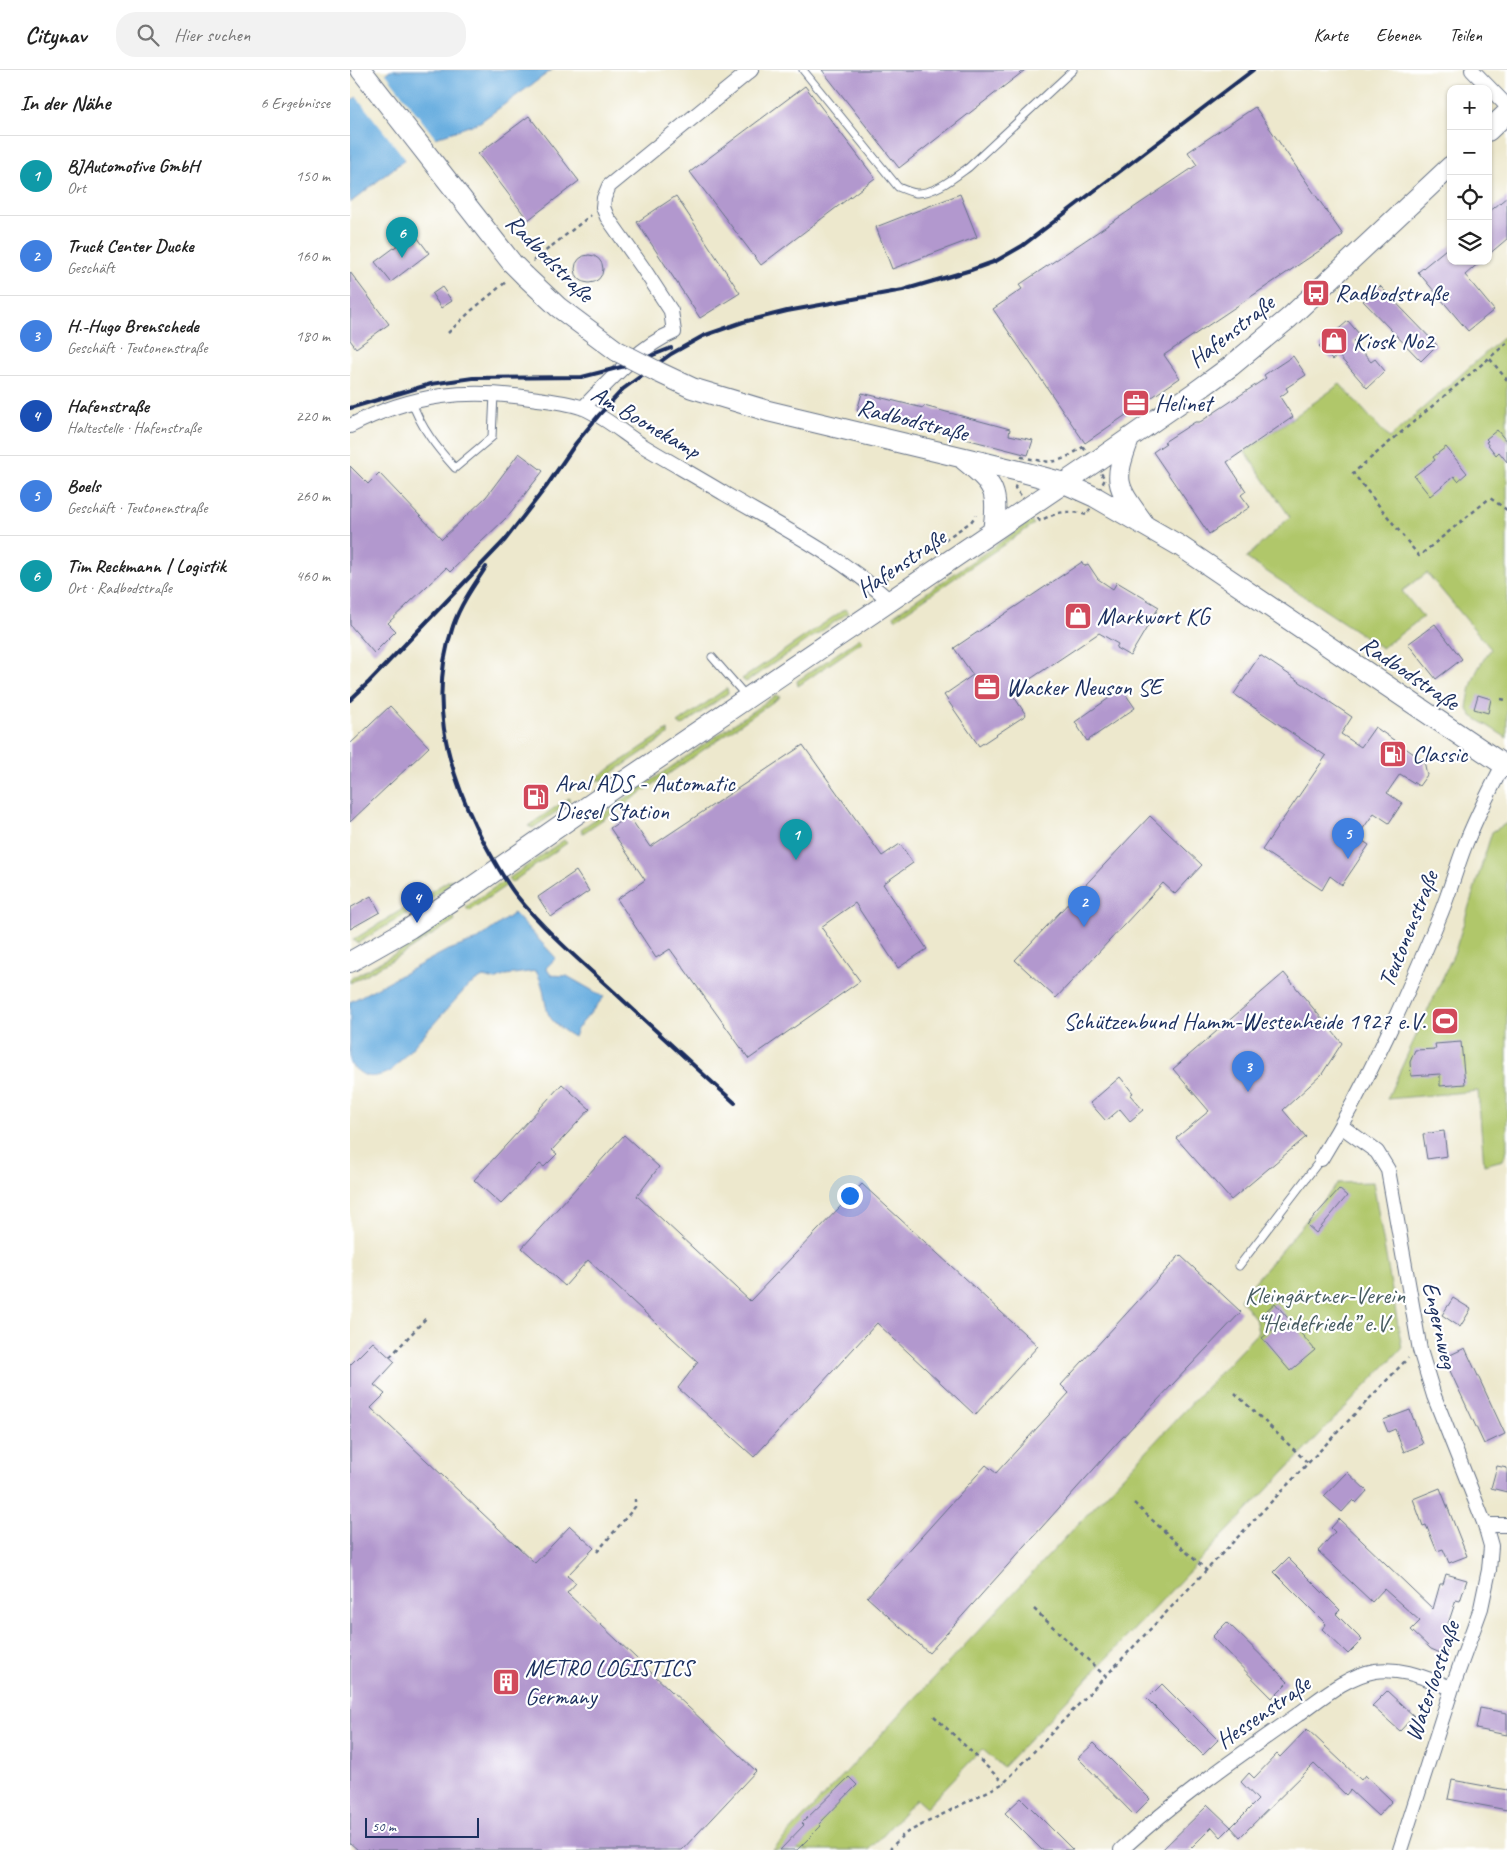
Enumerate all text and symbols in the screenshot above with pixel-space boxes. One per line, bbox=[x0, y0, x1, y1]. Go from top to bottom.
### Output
search box bbox=[116, 12, 466, 57]
text: Citynav bbox=[25, 20, 86, 50]
icon: search bbox=[134, 21, 162, 49]
text: Hier suchen bbox=[174, 23, 250, 47]
text: Karte bbox=[1313, 24, 1348, 46]
text: Ebenen bbox=[1376, 24, 1421, 46]
text: Teilen bbox=[1449, 24, 1482, 46]
map controls bbox=[1447, 85, 1492, 265]
button: + bbox=[1447, 85, 1492, 130]
text: In der Nähe bbox=[20, 90, 110, 116]
text: 6 Ergebnisse bbox=[261, 93, 330, 113]
button: − bbox=[1447, 130, 1492, 175]
text: BJAutomotive GmbH bbox=[67, 154, 199, 178]
text: 1 bbox=[32, 166, 40, 186]
text: 150 m bbox=[296, 166, 330, 186]
button: locate bbox=[1447, 175, 1492, 220]
text: Ort bbox=[67, 178, 86, 198]
street label: Radbodstraße bbox=[499, 207, 602, 310]
pin: 6 bbox=[386, 217, 418, 258]
button: layers bbox=[1447, 220, 1492, 265]
text: Truck Center Ducke bbox=[67, 234, 194, 258]
text: 2 bbox=[32, 246, 40, 266]
text: 160 m bbox=[296, 246, 330, 266]
text: Geschäft bbox=[67, 258, 115, 278]
bus stop icon: Radbodstraße bbox=[1301, 278, 1331, 308]
place label: Radbodstraße bbox=[1335, 278, 1450, 308]
street label: Hafenstraße bbox=[1182, 287, 1282, 374]
text: H.-Hugo Brenschede bbox=[67, 314, 199, 338]
text: 3 bbox=[32, 326, 40, 346]
text: 180 m bbox=[296, 326, 330, 346]
shop icon: Kiosk No2 bbox=[1319, 326, 1349, 356]
place label: Kiosk No2 bbox=[1353, 326, 1436, 356]
text: Geschäft · Teutonenstraße bbox=[67, 338, 207, 358]
street label: Am Boonekamp bbox=[586, 379, 708, 466]
office icon: Helinet bbox=[1121, 388, 1151, 418]
place label: Helinet bbox=[1155, 388, 1215, 418]
street label: Radbodstraße bbox=[855, 392, 974, 449]
text: Hafenstraße bbox=[67, 394, 149, 418]
text: 4 bbox=[32, 406, 40, 426]
text: 220 m bbox=[296, 406, 330, 426]
text: Haltestelle · Hafenstraße bbox=[67, 418, 201, 438]
text: Boels bbox=[67, 474, 100, 498]
text: 5 bbox=[33, 486, 39, 506]
text: 260 m bbox=[296, 486, 330, 506]
text: Geschäft · Teutonenstraße bbox=[67, 498, 207, 518]
street label: Hafenstraße bbox=[851, 521, 953, 604]
text: Tim Reckmann | Logistik bbox=[67, 554, 226, 578]
text: 6 bbox=[32, 566, 40, 586]
text: 460 m bbox=[296, 566, 330, 586]
text: Ort · Radbodstraße bbox=[67, 578, 172, 598]
shop icon: Markwort KG bbox=[1063, 601, 1093, 631]
place label: Markwort KG bbox=[1097, 601, 1211, 631]
street label: Radbodstraße bbox=[1355, 629, 1467, 718]
office icon: Wacker Neuson SE bbox=[972, 672, 1002, 702]
place label: Wacker Neuson SE bbox=[1006, 672, 1165, 702]
fuel station icon: Classic bbox=[1378, 739, 1408, 769]
place label: Classic bbox=[1412, 739, 1469, 769]
place label: Aral ADS - Automatic Diesel Station bbox=[555, 768, 736, 826]
fuel station icon: Aral ADS - Automatic Diesel Station bbox=[521, 782, 551, 812]
pin: 5 bbox=[1332, 818, 1364, 859]
pin: 1 bbox=[780, 819, 812, 860]
street label: Teutonenstraße bbox=[1371, 864, 1446, 992]
pin: 4 bbox=[401, 882, 433, 923]
pin: 2 bbox=[1068, 886, 1100, 927]
place label: Schützenbund Hamm-Westenheide 1927 e.V. bbox=[1063, 1006, 1426, 1036]
sports icon: Schützenbund Hamm-Westenheide 1927 e.V. bbox=[1430, 1006, 1460, 1036]
pin: 3 bbox=[1232, 1051, 1264, 1092]
your location bbox=[837, 1183, 863, 1209]
street label: Engernweg bbox=[1415, 1279, 1465, 1373]
park label: Kleingärtner-Verein “Heidefriede” e.V. bbox=[1245, 1280, 1405, 1338]
street label: Waterloostraße bbox=[1397, 1615, 1467, 1745]
place label: METRO LOGISTICS Germany bbox=[525, 1653, 696, 1711]
building icon: METRO LOGISTICS Germany bbox=[491, 1667, 521, 1697]
street label: Hessenstraße bbox=[1210, 1667, 1318, 1755]
scale bar bbox=[365, 1815, 479, 1838]
text: 50 m bbox=[372, 1818, 396, 1835]

